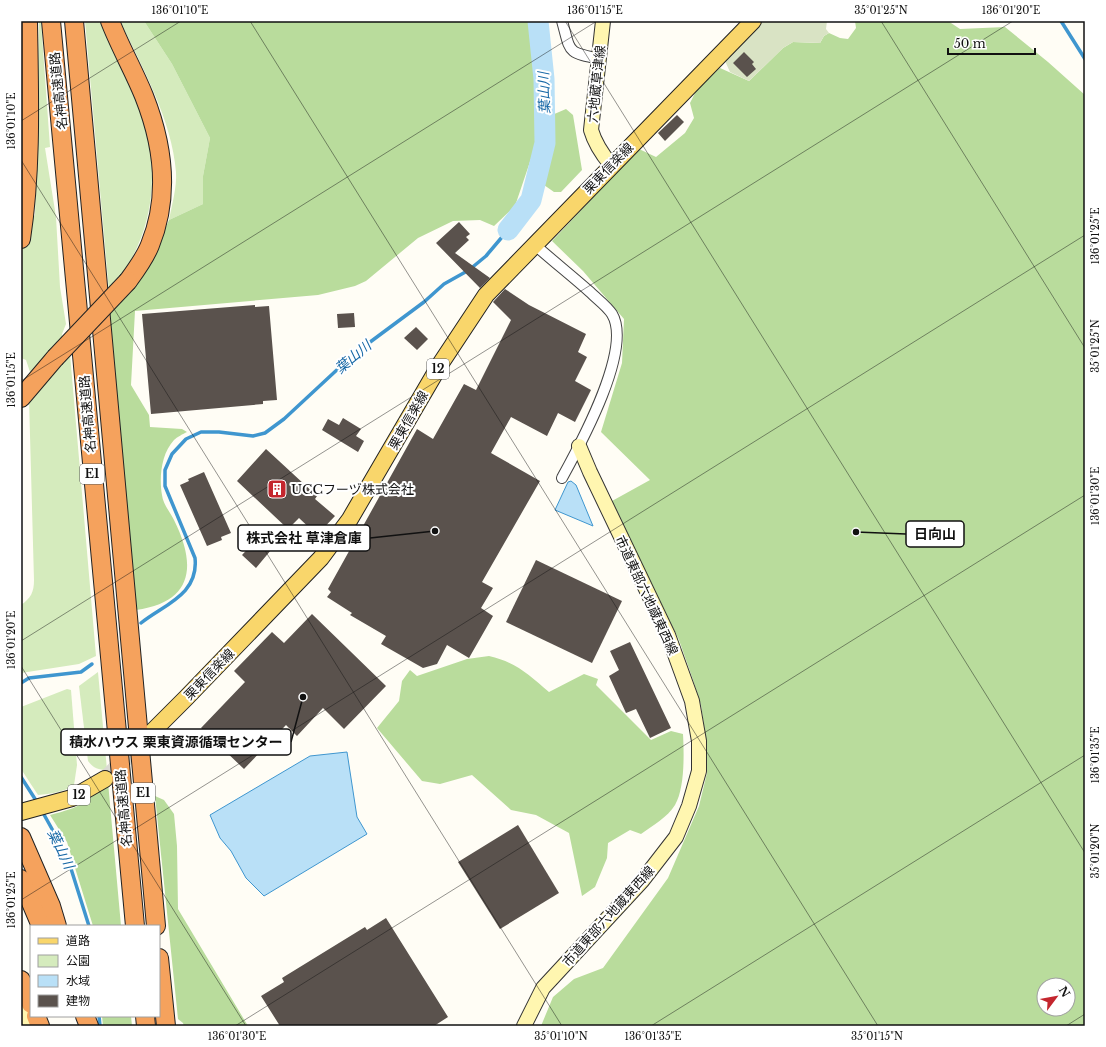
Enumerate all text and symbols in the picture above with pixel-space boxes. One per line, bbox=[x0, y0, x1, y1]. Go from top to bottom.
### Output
text: 136°01'10"E bbox=[152, 4, 208, 17]
text: 136°01'15"E bbox=[567, 4, 623, 17]
text: 35°01'25"N bbox=[854, 4, 908, 17]
text: 136°01'20"E bbox=[982, 4, 1040, 17]
scale bar bbox=[948, 30, 1035, 56]
text: 50 m bbox=[954, 36, 986, 51]
street label: 六地蔵草津線 bbox=[584, 44, 609, 124]
street label: 名神高速道路 bbox=[46, 51, 71, 131]
water label: 葉山川 bbox=[534, 70, 554, 114]
text: 136°01'10"E bbox=[5, 93, 18, 149]
street label: 栗東信楽線 bbox=[580, 139, 637, 198]
text: 136°01'25"E bbox=[1089, 207, 1102, 265]
text: 35°01'25"N bbox=[1089, 319, 1102, 373]
water label: 葉山川 bbox=[331, 335, 376, 377]
text: 136°01'15"E bbox=[5, 352, 18, 408]
road number: 12 bbox=[427, 359, 449, 379]
street label: 名神高速道路 bbox=[76, 374, 99, 454]
street label: 栗東信楽線 bbox=[385, 388, 432, 453]
road number: E1 bbox=[80, 464, 104, 484]
text: 136°01'30"E bbox=[1089, 467, 1102, 525]
building icon: UCCフーヅ株式会社 bbox=[266, 478, 288, 500]
place label: UCCフーヅ株式会社 bbox=[291, 481, 414, 498]
callout: 日向山 bbox=[906, 521, 964, 547]
callout: 株式会社 草津倉庫 bbox=[238, 525, 370, 551]
text: 日向山 bbox=[914, 525, 956, 543]
text: 株式会社 草津倉庫 bbox=[246, 529, 362, 547]
street label: 市道東部六地蔵東西線 bbox=[611, 533, 682, 658]
text: 136°01'20"E bbox=[5, 611, 18, 669]
street label: 栗東信楽線 bbox=[181, 645, 238, 704]
text: 136°01'35"E bbox=[1089, 726, 1102, 784]
callout: 積水ハウス 栗東資源循環センター bbox=[61, 729, 291, 755]
text: 積水ハウス 栗東資源循環センター bbox=[69, 733, 283, 751]
street label: 名神高速道路 bbox=[112, 768, 135, 848]
road number: E1 bbox=[131, 783, 155, 803]
road number: 12 bbox=[68, 785, 90, 805]
text: 35°01'20"N bbox=[1089, 823, 1102, 879]
water label: 葉山川 bbox=[44, 826, 79, 874]
street label: 市道東部六地蔵東西線 bbox=[559, 862, 658, 970]
text: 136°01'25"E bbox=[5, 871, 18, 929]
legend bbox=[30, 925, 160, 1017]
text: 道路 bbox=[66, 933, 90, 948]
text: 公園 bbox=[66, 953, 90, 968]
text: 水域 bbox=[66, 973, 90, 988]
north arrow bbox=[1036, 977, 1076, 1017]
text: N bbox=[1056, 984, 1074, 1000]
text: 建物 bbox=[66, 993, 90, 1008]
text: 136°01'30"E bbox=[208, 1030, 266, 1043]
text: 35°01'10"N bbox=[534, 1030, 588, 1043]
text: 136°01'35"E bbox=[624, 1030, 682, 1043]
text: 35°01'15"N bbox=[851, 1030, 903, 1043]

